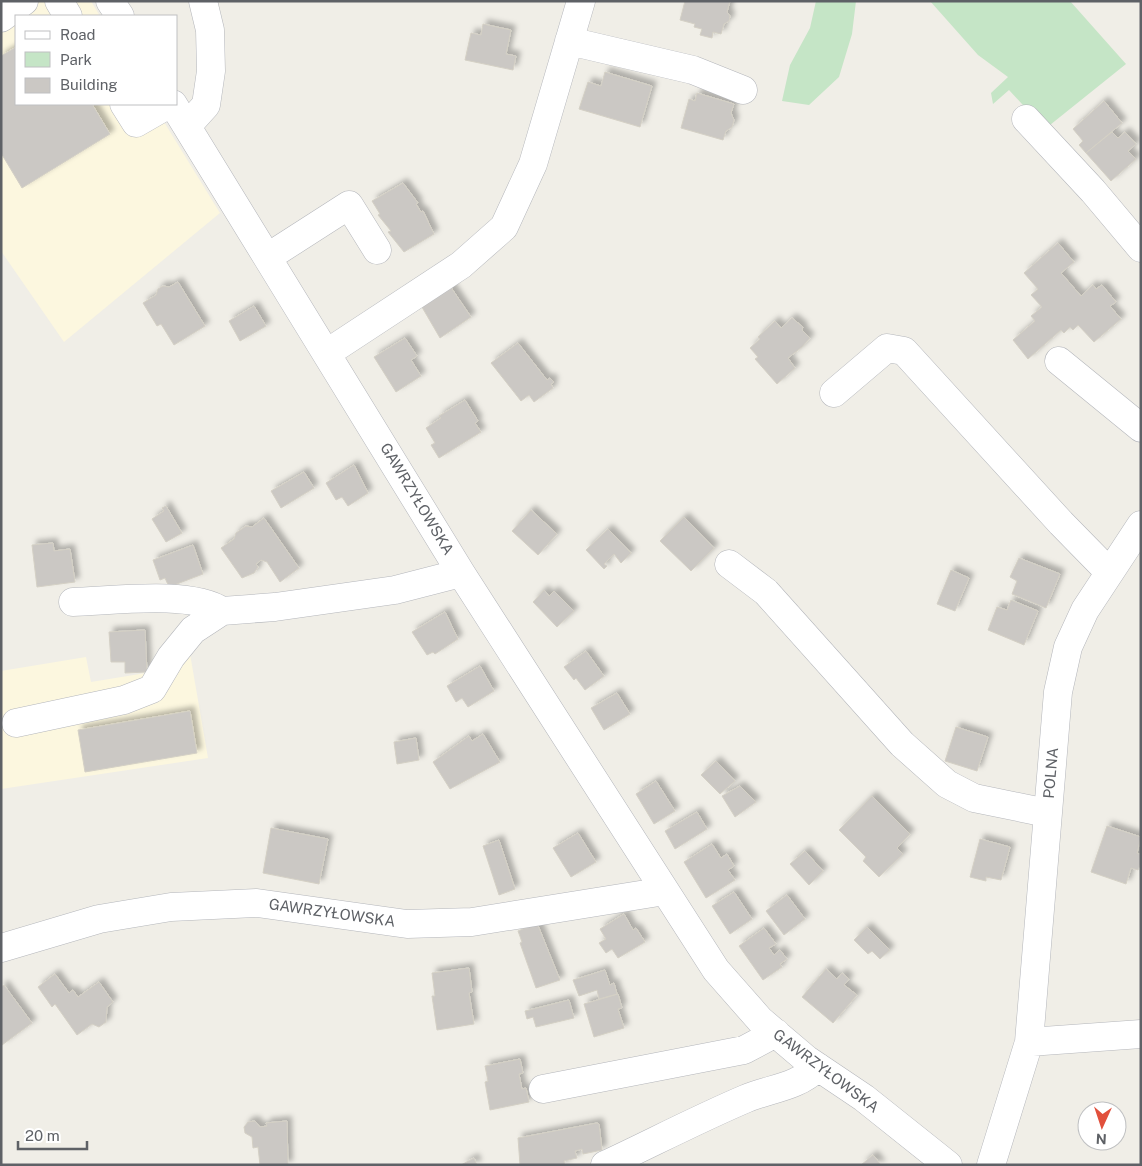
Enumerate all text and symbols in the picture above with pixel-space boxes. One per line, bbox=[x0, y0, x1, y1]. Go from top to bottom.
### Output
legend bbox=[15, 15, 178, 105]
text: Road bbox=[60, 26, 96, 43]
text: Park bbox=[60, 51, 92, 68]
text: Building bbox=[60, 76, 118, 93]
street label: GAWRZYŁOWSKA bbox=[377, 440, 458, 558]
street label: POLNA bbox=[1040, 746, 1061, 799]
street label: GAWRZYŁOWSKA bbox=[268, 895, 397, 930]
street label: GAWRZYŁOWSKA bbox=[770, 1025, 883, 1116]
north arrow bbox=[1077, 1101, 1127, 1151]
scale bar bbox=[18, 1118, 86, 1150]
text: 20 m bbox=[25, 1127, 60, 1144]
text: N bbox=[1095, 1131, 1107, 1147]

